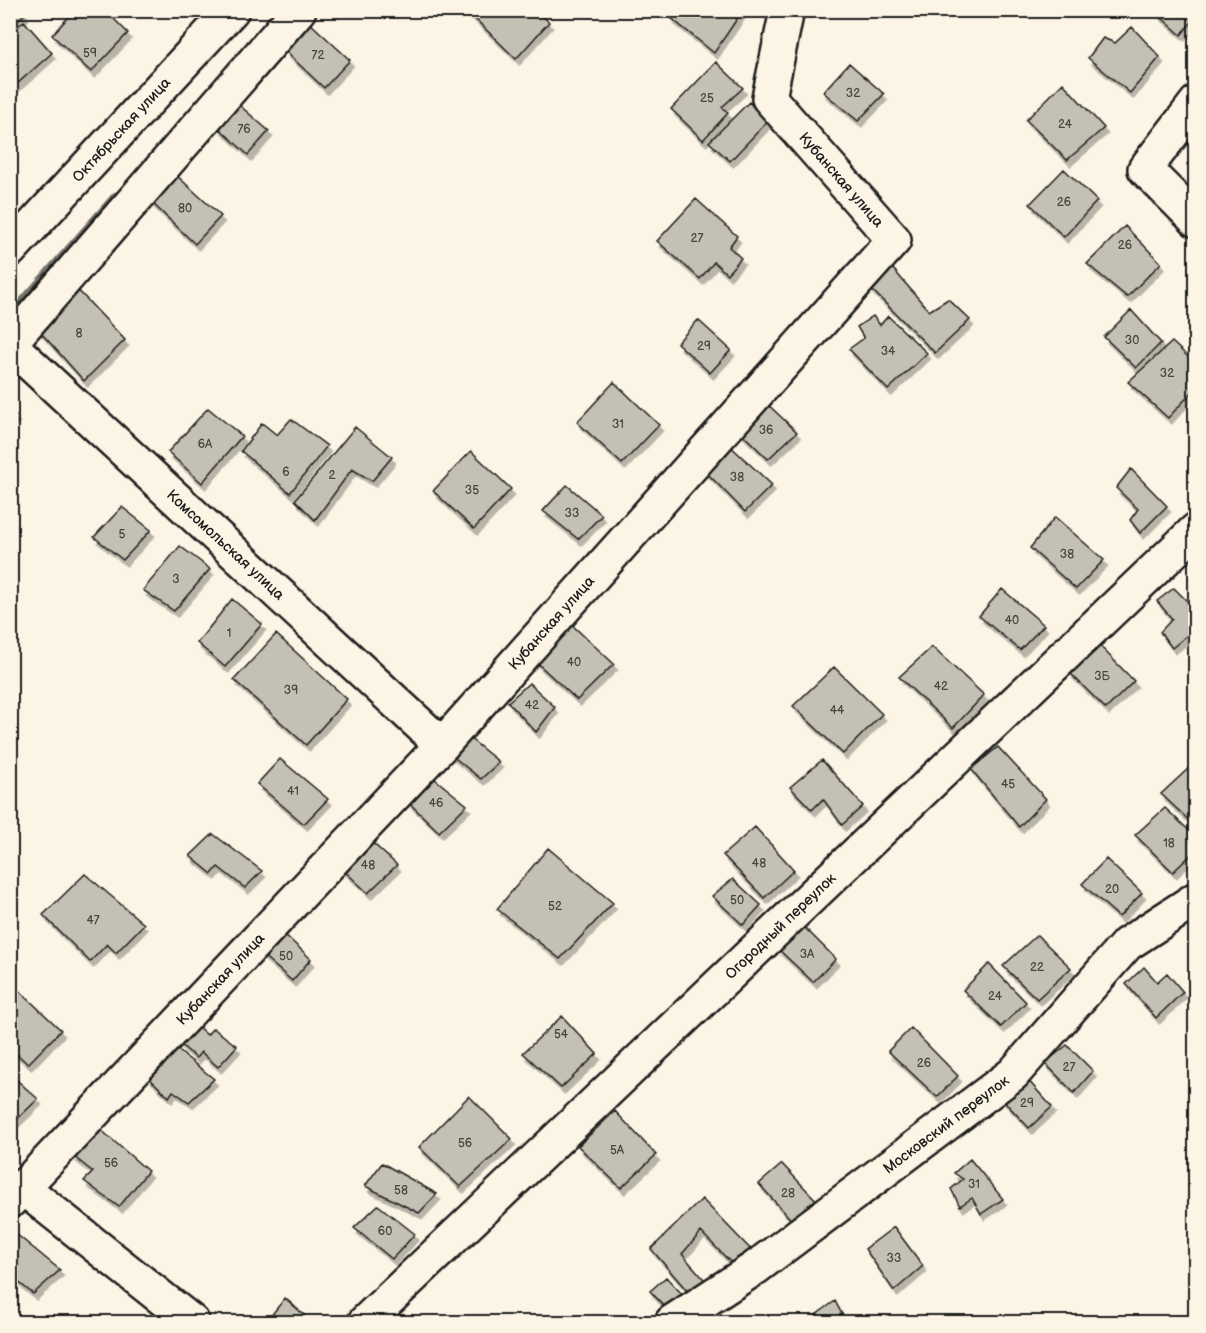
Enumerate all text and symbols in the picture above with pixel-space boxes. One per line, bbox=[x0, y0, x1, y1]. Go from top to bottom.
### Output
house number: 59 bbox=[83, 46, 97, 61]
house number: 72 bbox=[312, 48, 324, 63]
street label: Октябрьская улица bbox=[68, 73, 175, 186]
house number: 32 bbox=[846, 86, 860, 101]
house number: 25 bbox=[700, 91, 714, 106]
house number: 24 bbox=[1058, 117, 1073, 132]
house number: 76 bbox=[237, 122, 251, 137]
street label: Кубанская улица bbox=[794, 128, 888, 232]
house number: 26 bbox=[1057, 195, 1071, 210]
house number: 80 bbox=[178, 201, 192, 216]
house number: 27 bbox=[691, 231, 704, 246]
house number: 26 bbox=[1118, 238, 1132, 253]
house number: 8 bbox=[76, 326, 83, 341]
house number: 30 bbox=[1125, 333, 1139, 348]
house number: 29 bbox=[697, 339, 711, 354]
house number: 34 bbox=[881, 344, 896, 359]
house number: 32 bbox=[1160, 366, 1174, 381]
house number: 31 bbox=[612, 417, 624, 432]
house number: 36 bbox=[759, 423, 773, 438]
house number: 6А bbox=[198, 437, 213, 452]
house number: 6 bbox=[282, 465, 290, 480]
house number: 2 bbox=[328, 468, 336, 483]
house number: 38 bbox=[730, 470, 744, 485]
house number: 35 bbox=[465, 483, 479, 498]
street label: Комсомольская улица bbox=[163, 485, 289, 604]
house number: 33 bbox=[565, 506, 579, 521]
house number: 5 bbox=[119, 527, 126, 542]
house number: 38 bbox=[1060, 547, 1074, 562]
house number: 3 bbox=[172, 572, 180, 587]
street label: Кубанская улица bbox=[504, 572, 599, 674]
house number: 40 bbox=[1005, 613, 1019, 628]
house number: 1 bbox=[227, 626, 231, 641]
house number: 40 bbox=[567, 655, 581, 670]
house number: 3Б bbox=[1094, 669, 1111, 684]
house number: 42 bbox=[934, 679, 948, 694]
house number: 39 bbox=[284, 683, 298, 698]
house number: 42 bbox=[525, 698, 539, 713]
house number: 44 bbox=[830, 703, 845, 718]
house number: 45 bbox=[1001, 777, 1015, 792]
house number: 41 bbox=[287, 784, 299, 799]
house number: 46 bbox=[429, 796, 443, 811]
house number: 18 bbox=[1163, 836, 1175, 851]
house number: 48 bbox=[752, 856, 766, 871]
house number: 48 bbox=[361, 858, 375, 873]
street label: Огородный переулок bbox=[721, 869, 840, 983]
house number: 20 bbox=[1105, 882, 1119, 897]
house number: 50 bbox=[730, 893, 744, 908]
house number: 52 bbox=[548, 899, 562, 914]
house number: 47 bbox=[86, 913, 100, 928]
street label: Кубанская улица bbox=[172, 929, 269, 1029]
house number: 3А bbox=[800, 947, 815, 962]
house number: 50 bbox=[279, 949, 293, 964]
house number: 22 bbox=[1030, 960, 1044, 975]
house number: 24 bbox=[988, 989, 1003, 1004]
house number: 54 bbox=[554, 1027, 569, 1042]
house number: 26 bbox=[917, 1056, 931, 1071]
house number: 27 bbox=[1063, 1060, 1076, 1075]
street label: Московский переулок bbox=[879, 1071, 1013, 1178]
house number: 29 bbox=[1020, 1096, 1034, 1111]
house number: 56 bbox=[458, 1136, 472, 1151]
house number: 5А bbox=[610, 1143, 625, 1158]
house number: 56 bbox=[104, 1156, 118, 1171]
house number: 31 bbox=[968, 1177, 980, 1192]
house number: 58 bbox=[394, 1183, 408, 1198]
house number: 28 bbox=[781, 1186, 795, 1201]
house number: 60 bbox=[378, 1224, 392, 1239]
house number: 33 bbox=[887, 1251, 901, 1266]

